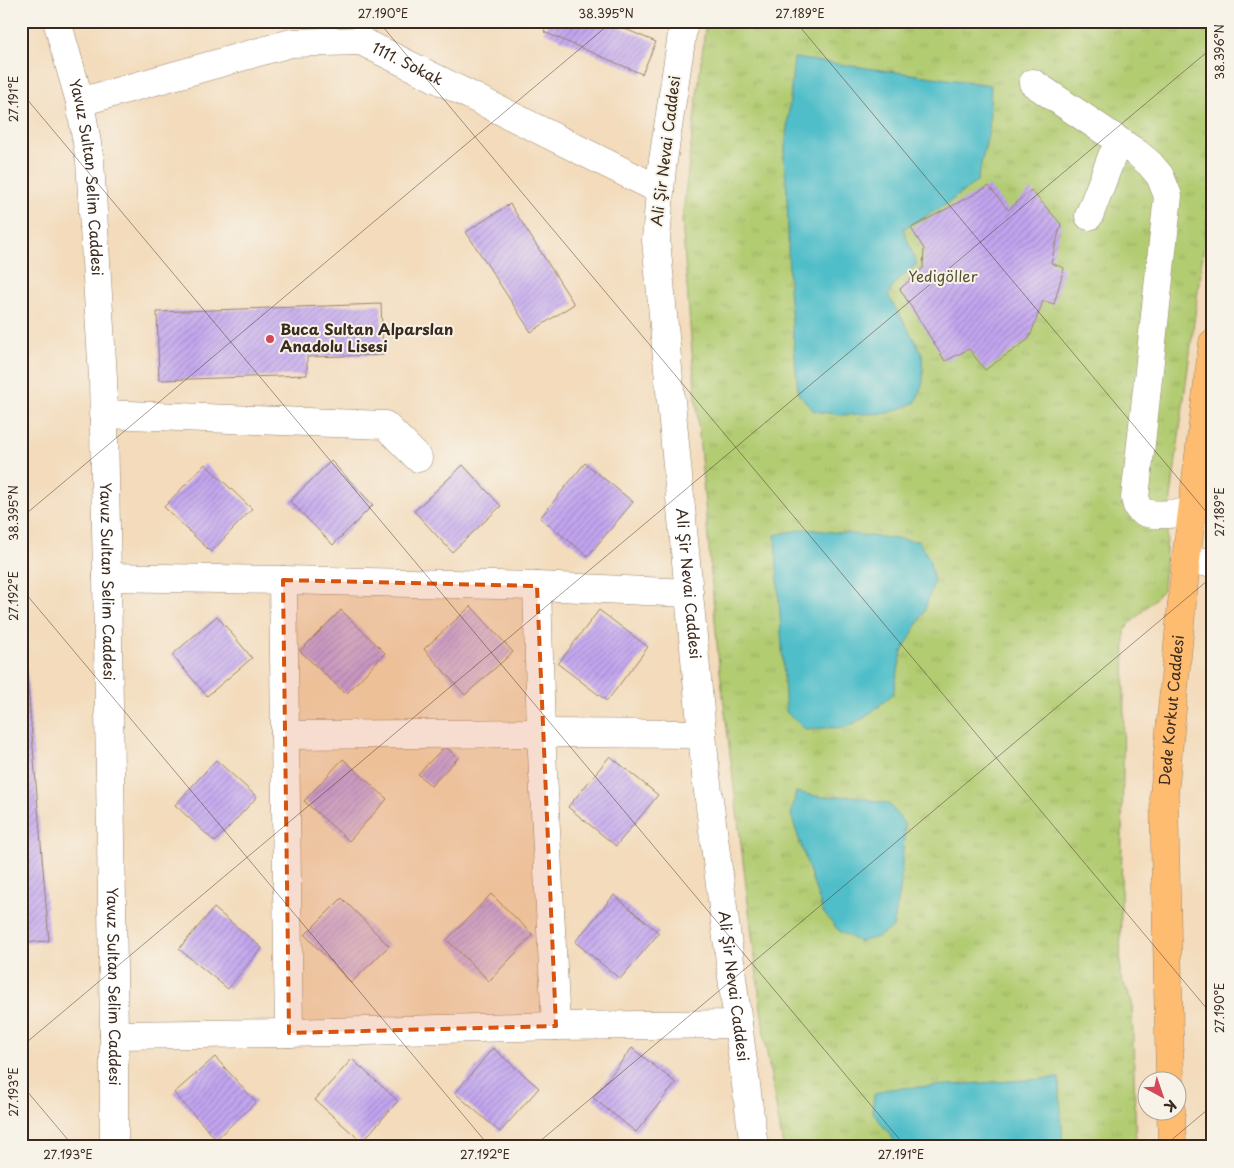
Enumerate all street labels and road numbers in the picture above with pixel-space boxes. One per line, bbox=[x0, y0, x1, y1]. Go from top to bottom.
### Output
street label: 1111. Sokak bbox=[368, 35, 448, 90]
street label: Ali Şir Nevai Caddesi bbox=[644, 74, 685, 227]
street label: Yavuz Sultan Selim Caddesi bbox=[64, 76, 110, 276]
street label: Yavuz Sultan Selim Caddesi bbox=[95, 482, 122, 681]
street label: Ali Şir Nevai Caddesi bbox=[671, 507, 708, 660]
street label: Dede Korkut Caddesi bbox=[1152, 634, 1189, 787]
street label: Yavuz Sultan Selim Caddesi bbox=[102, 887, 127, 1086]
street label: Ali Şir Nevai Caddesi bbox=[714, 909, 756, 1063]

